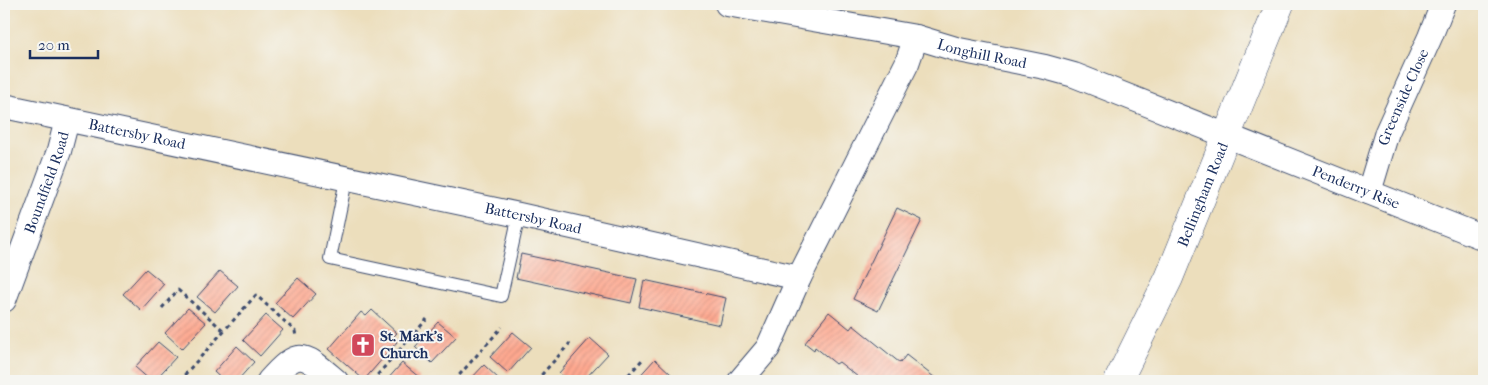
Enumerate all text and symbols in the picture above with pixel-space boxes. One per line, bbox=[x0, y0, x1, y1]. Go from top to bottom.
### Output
scale bar bbox=[30, 28, 98, 60]
street label: Longhill Road bbox=[935, 35, 1029, 72]
text: 20 m bbox=[38, 36, 70, 54]
street label: Greenside Close bbox=[1374, 45, 1433, 148]
street label: Battersby Road bbox=[87, 115, 188, 153]
street label: Boundfield Road bbox=[20, 129, 73, 236]
street label: Bellingham Road bbox=[1174, 139, 1232, 249]
street label: Penderry Rise bbox=[1310, 162, 1403, 213]
street label: Battersby Road bbox=[483, 199, 584, 238]
place label: St. Mark's Church bbox=[380, 327, 443, 362]
church icon: St. Mark's Church bbox=[350, 332, 376, 358]

